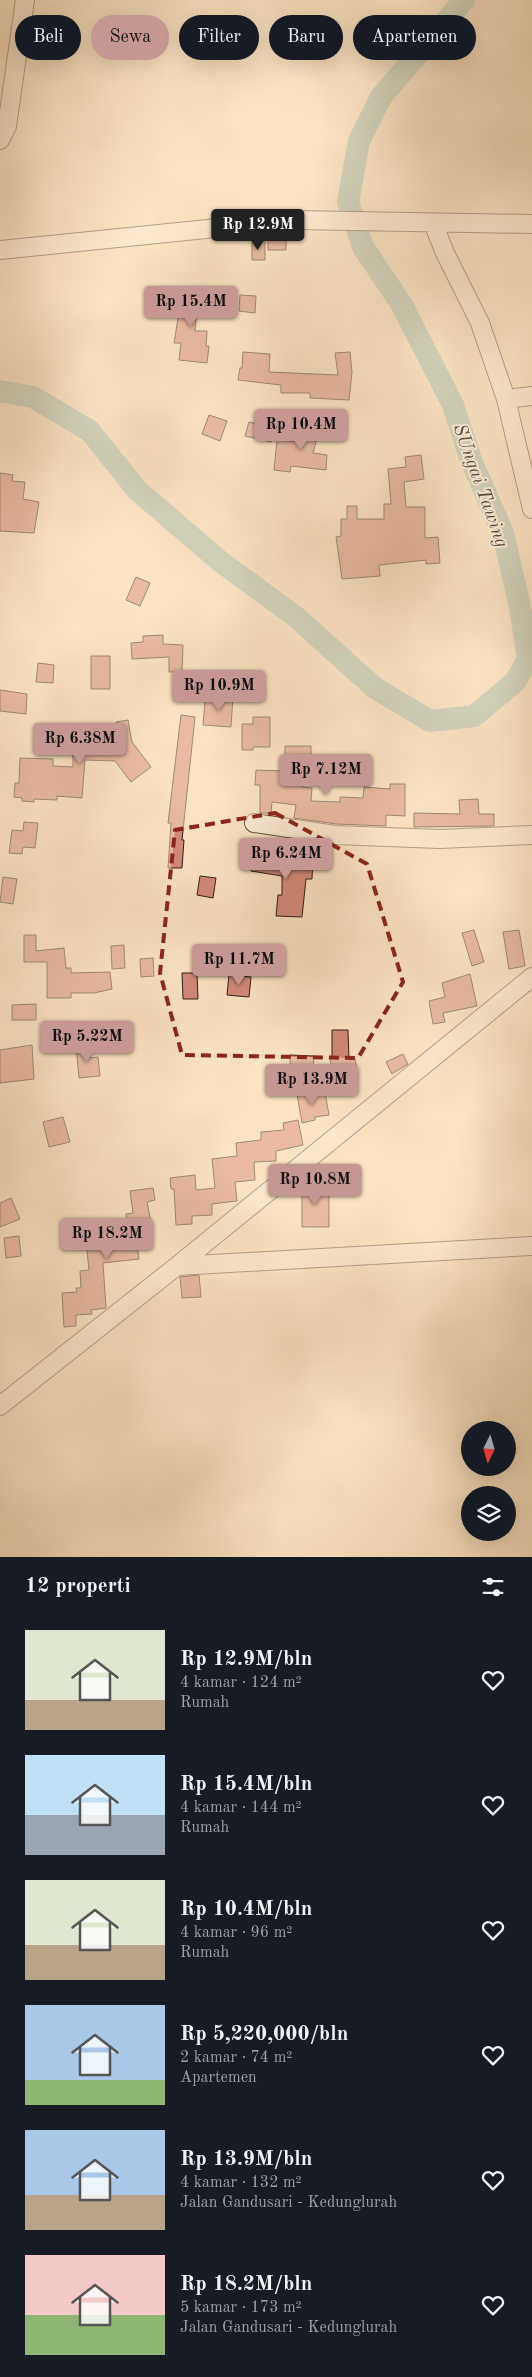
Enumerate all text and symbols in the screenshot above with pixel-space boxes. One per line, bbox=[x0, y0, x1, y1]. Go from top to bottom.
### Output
chip: Beli bbox=[15, 15, 81, 60]
chip: Sewa bbox=[91, 15, 169, 60]
chip: Filter bbox=[179, 15, 259, 60]
chip: Baru bbox=[269, 15, 343, 60]
chip: Apartemen bbox=[353, 15, 476, 60]
pin: Rp 12.9M bbox=[206, 208, 310, 251]
text: Rp 12.9M bbox=[222, 217, 294, 233]
pin: Rp 15.4M bbox=[139, 286, 243, 328]
text: Rp 15.4M bbox=[155, 294, 227, 310]
pin: Rp 10.4M bbox=[249, 408, 353, 451]
text: Rp 10.4M bbox=[265, 417, 337, 433]
water label: SUngai Tawing bbox=[448, 421, 511, 550]
pin: Rp 10.9M bbox=[167, 670, 271, 712]
text: Rp 10.9M bbox=[183, 678, 255, 694]
pin: Rp 6.38M bbox=[28, 722, 132, 765]
text: Rp 6.38M bbox=[44, 731, 116, 747]
pin: Rp 7.12M bbox=[274, 754, 378, 796]
text: Rp 7.12M bbox=[290, 762, 362, 778]
pin: Rp 6.24M bbox=[234, 838, 338, 880]
text: Rp 6.24M bbox=[250, 846, 322, 862]
pin: Rp 11.7M bbox=[187, 944, 291, 986]
text: Rp 11.7M bbox=[203, 952, 275, 968]
pin: Rp 5.22M bbox=[35, 1020, 139, 1063]
text: Rp 5.22M bbox=[51, 1029, 123, 1045]
pin: Rp 13.9M bbox=[260, 1064, 364, 1106]
text: Rp 13.9M bbox=[276, 1072, 348, 1088]
pin: Rp 10.8M bbox=[263, 1164, 367, 1206]
text: Rp 10.8M bbox=[279, 1172, 351, 1188]
pin: Rp 18.2M bbox=[55, 1218, 159, 1260]
text: Rp 18.2M bbox=[71, 1226, 143, 1242]
north arrow bbox=[461, 1421, 516, 1476]
map controls bbox=[461, 1421, 516, 1541]
button: layers bbox=[461, 1486, 516, 1541]
icon: filters bbox=[479, 1573, 507, 1601]
text: 12 properti bbox=[25, 1576, 131, 1597]
text: Rp 12.9M/bln bbox=[180, 1649, 312, 1670]
icon: home bbox=[65, 1650, 125, 1710]
icon: heart bbox=[479, 1666, 507, 1694]
text: 4 kamar · 124 m² bbox=[180, 1675, 302, 1691]
text: Rumah bbox=[180, 1695, 229, 1711]
text: Rp 15.4M/bln bbox=[180, 1774, 312, 1795]
icon: home bbox=[65, 1775, 125, 1835]
icon: heart bbox=[479, 1791, 507, 1819]
text: 4 kamar · 144 m² bbox=[180, 1800, 302, 1816]
text: Rumah bbox=[180, 1820, 229, 1836]
text: Rp 10.4M/bln bbox=[180, 1899, 312, 1920]
icon: home bbox=[65, 1900, 125, 1960]
icon: heart bbox=[479, 1916, 507, 1944]
text: 4 kamar · 96 m² bbox=[180, 1925, 292, 1941]
text: Rumah bbox=[180, 1945, 229, 1961]
text: Rp 5,220,000/bln bbox=[180, 2024, 348, 2045]
icon: home bbox=[65, 2025, 125, 2085]
icon: heart bbox=[479, 2041, 507, 2069]
text: 2 kamar · 74 m² bbox=[180, 2050, 292, 2066]
text: Apartemen bbox=[180, 2070, 257, 2086]
text: Rp 13.9M/bln bbox=[180, 2149, 312, 2170]
icon: home bbox=[65, 2150, 125, 2210]
icon: heart bbox=[479, 2166, 507, 2194]
text: 4 kamar · 132 m² bbox=[180, 2175, 302, 2191]
text: Jalan Gandusari - Kedunglurah bbox=[180, 2195, 397, 2211]
text: Rp 18.2M/bln bbox=[180, 2274, 312, 2295]
icon: home bbox=[65, 2275, 125, 2335]
icon: heart bbox=[479, 2291, 507, 2319]
text: 5 kamar · 173 m² bbox=[180, 2300, 302, 2316]
text: Jalan Gandusari - Kedunglurah bbox=[180, 2320, 397, 2336]

